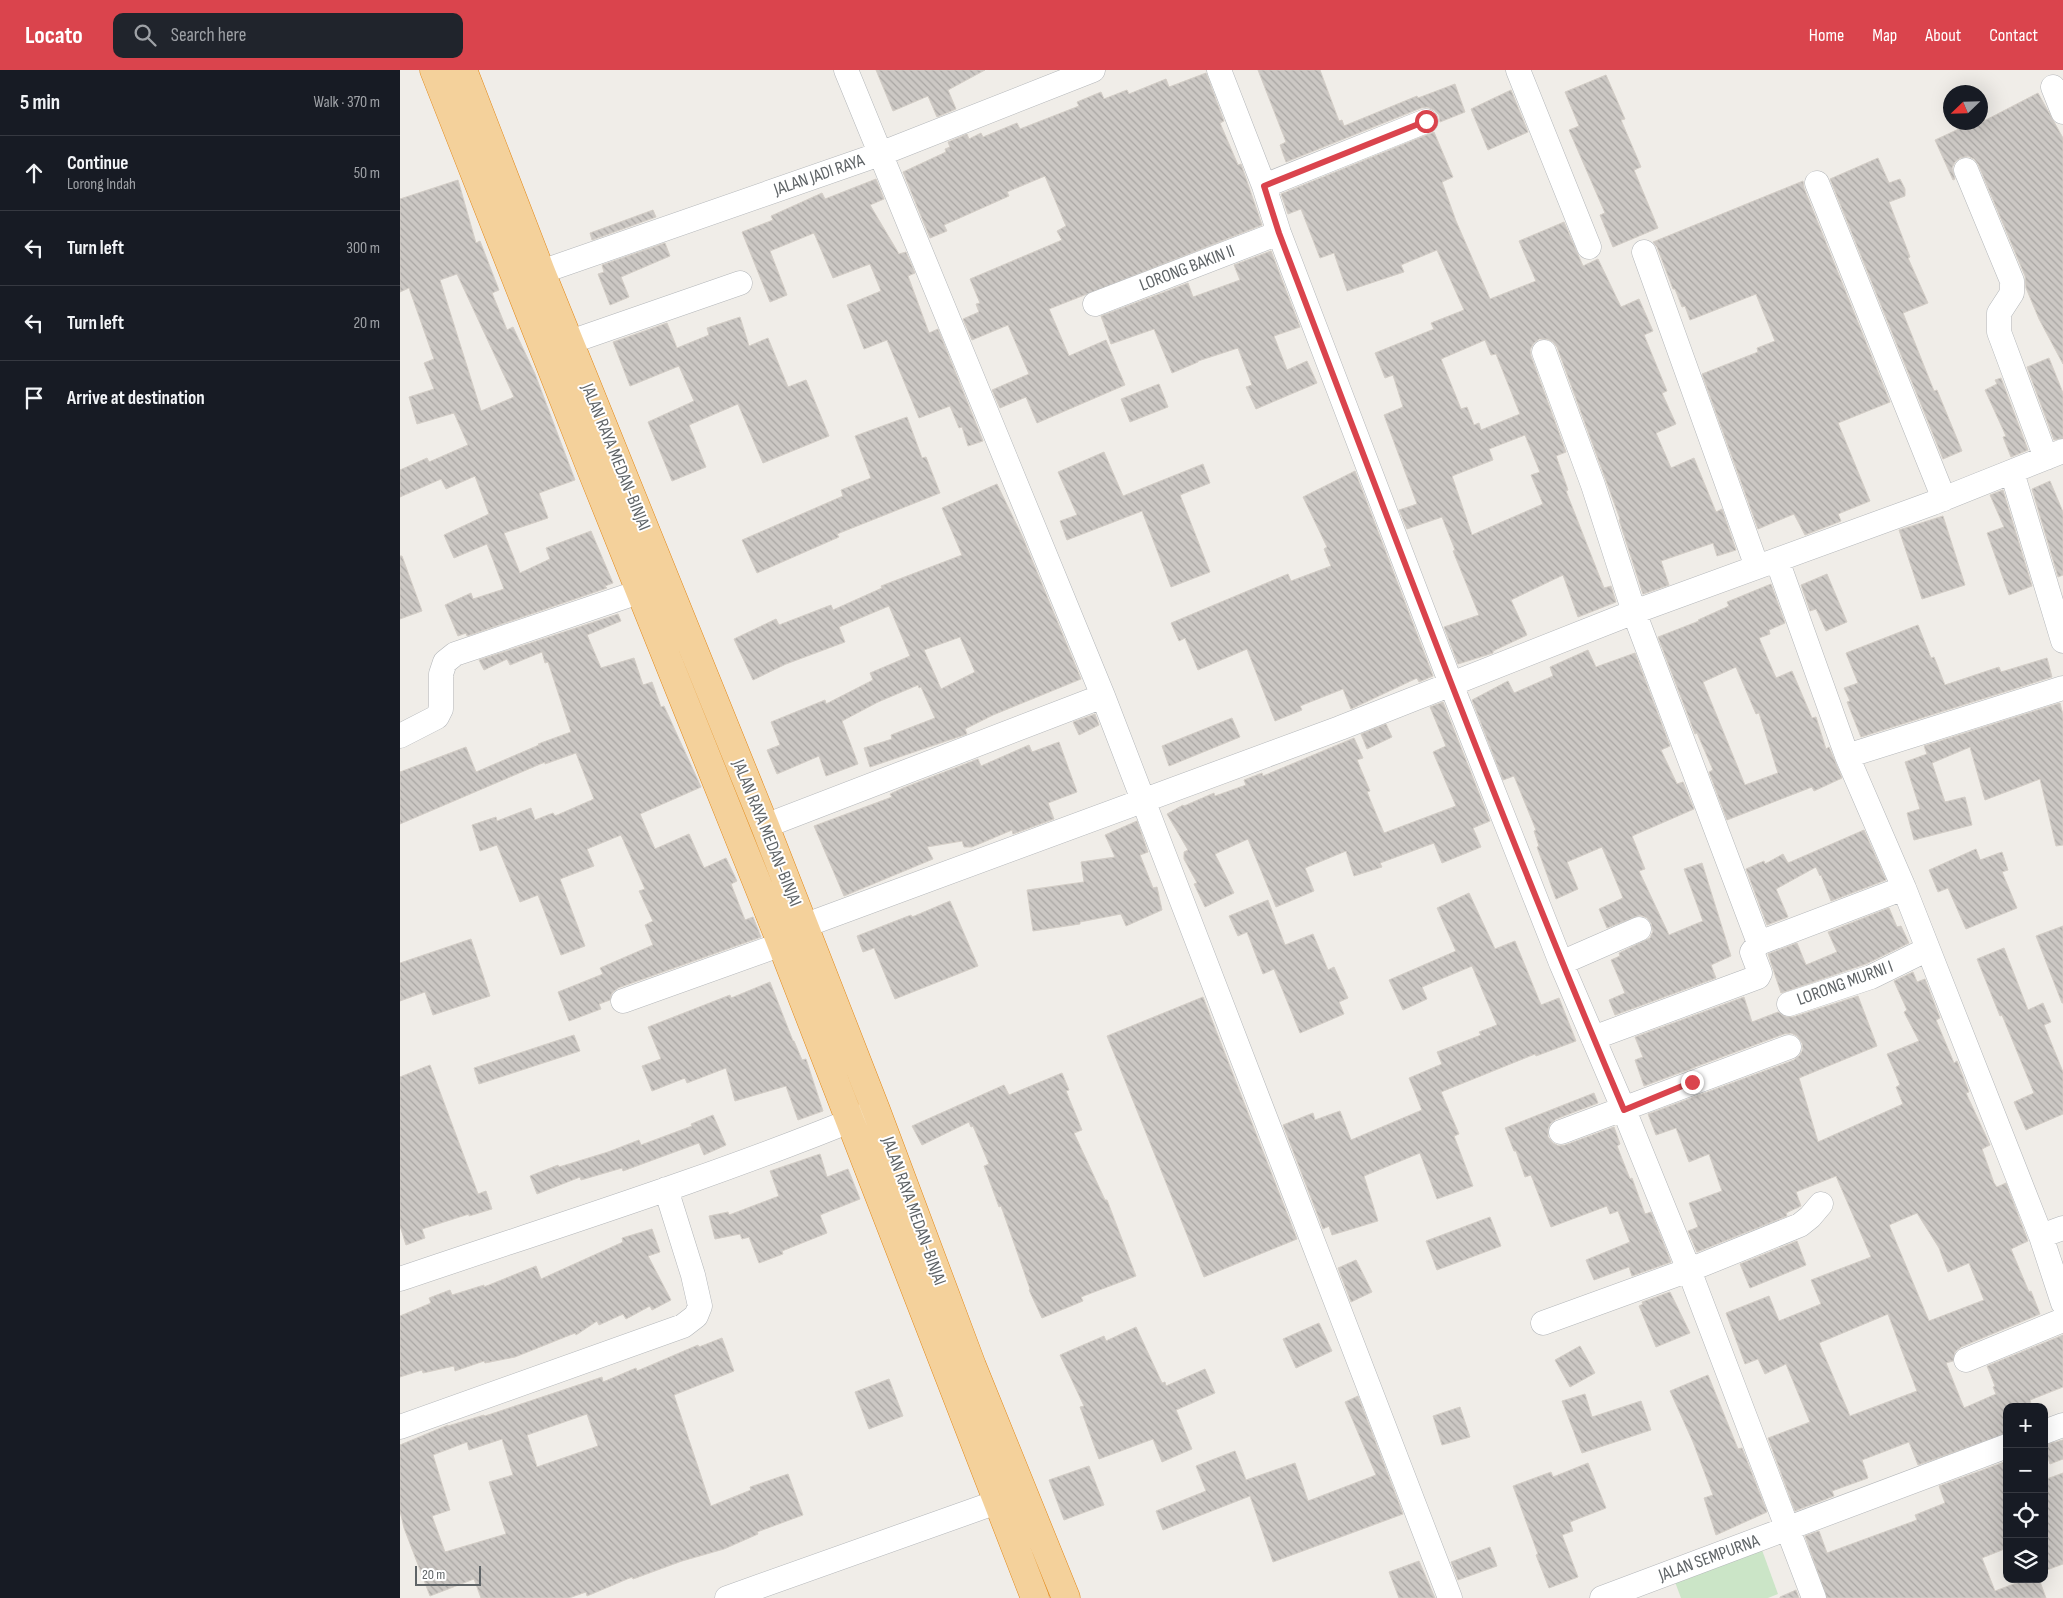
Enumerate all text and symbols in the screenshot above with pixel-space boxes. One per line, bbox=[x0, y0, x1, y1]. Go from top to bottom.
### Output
search box bbox=[113, 13, 463, 58]
text: Locato bbox=[25, 21, 83, 50]
icon: search bbox=[131, 21, 159, 49]
text: Search here bbox=[171, 24, 246, 47]
text: Home bbox=[1809, 25, 1844, 46]
text: Map bbox=[1872, 25, 1897, 46]
text: About bbox=[1925, 25, 1961, 46]
text: Contact bbox=[1989, 25, 2038, 46]
north arrow bbox=[1943, 85, 1988, 130]
text: 5 min bbox=[20, 90, 60, 115]
text: Walk · 370 m bbox=[313, 93, 380, 112]
route start bbox=[1415, 110, 1438, 133]
street label: JALAN JADI RAYA bbox=[770, 150, 867, 201]
text: Continue bbox=[67, 152, 128, 175]
icon: ahead bbox=[20, 159, 48, 187]
text: 50 m bbox=[354, 164, 380, 183]
text: Lorong Indah bbox=[67, 175, 136, 194]
icon: left bbox=[20, 234, 48, 262]
text: Turn left bbox=[67, 237, 124, 260]
text: 300 m bbox=[346, 239, 380, 258]
street label: LORONG BAKIN II bbox=[1137, 240, 1237, 296]
icon: left bbox=[20, 309, 48, 337]
text: Turn left bbox=[67, 312, 124, 335]
text: 20 m bbox=[353, 314, 380, 333]
street label: JALAN RAYA MEDAN-BINJAI bbox=[577, 380, 655, 533]
icon: arrive bbox=[20, 384, 48, 412]
text: Arrive at destination bbox=[67, 387, 205, 410]
street label: JALAN RAYA MEDAN-BINJAI bbox=[728, 756, 806, 909]
street label: LORONG MURNI I bbox=[1794, 956, 1896, 1010]
route end bbox=[1681, 1071, 1704, 1094]
street label: JALAN RAYA MEDAN-BINJAI bbox=[877, 1133, 951, 1288]
map controls bbox=[2003, 1403, 2048, 1583]
button: + bbox=[2003, 1403, 2048, 1448]
button: − bbox=[2003, 1448, 2048, 1493]
button: locate bbox=[2003, 1493, 2048, 1538]
street label: JALAN SEMPURNA bbox=[1655, 1530, 1762, 1586]
button: layers bbox=[2003, 1538, 2048, 1583]
scale bar bbox=[415, 1563, 481, 1586]
text: 20 m bbox=[422, 1566, 445, 1583]

